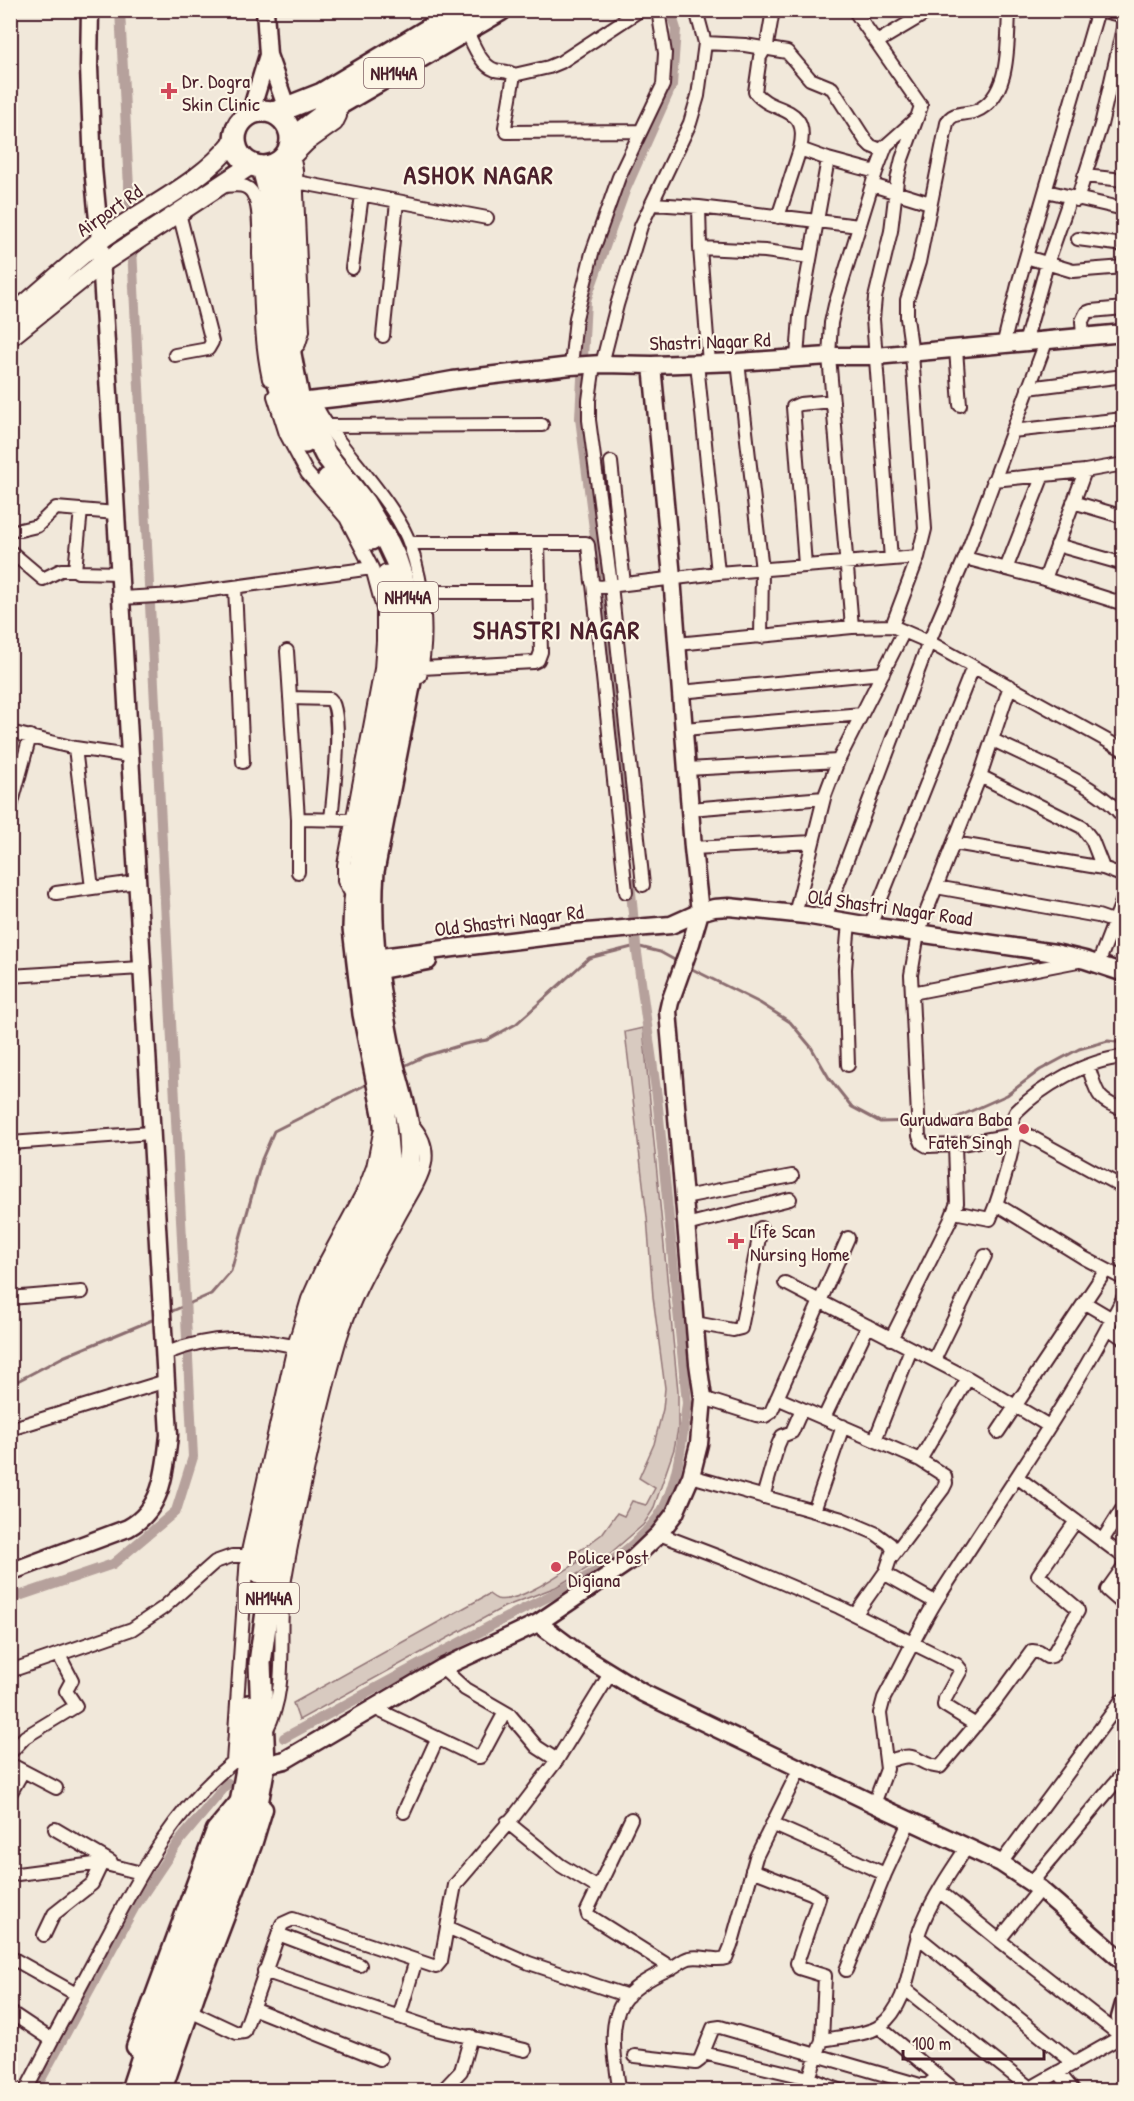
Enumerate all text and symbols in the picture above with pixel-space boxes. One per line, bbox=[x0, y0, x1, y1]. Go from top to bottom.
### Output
road number: NH144A bbox=[364, 58, 424, 88]
place label: Dr. Dogra Skin Clinic bbox=[182, 67, 260, 117]
marker: Dr. Dogra Skin Clinic bbox=[160, 82, 178, 100]
district label: ASHOK NAGAR bbox=[404, 157, 554, 192]
street label: Airport Rd bbox=[71, 177, 147, 242]
street label: Shastri Nagar Rd bbox=[649, 325, 771, 357]
road number: NH144A bbox=[378, 582, 438, 612]
district label: SHASTRI NAGAR bbox=[473, 612, 641, 647]
street label: Old Shastri Nagar Road bbox=[806, 882, 974, 932]
street label: Old Shastri Nagar Rd bbox=[433, 897, 585, 943]
place label: Gurudwara Baba Fateh Singh bbox=[900, 1105, 1012, 1155]
marker: Gurudwara Baba Fateh Singh bbox=[1017, 1122, 1031, 1136]
place label: Life Scan Nursing Home bbox=[750, 1217, 850, 1267]
marker: Life Scan Nursing Home bbox=[727, 1232, 745, 1250]
place label: Police Post Digiana bbox=[568, 1543, 649, 1593]
marker: Police Post Digiana bbox=[549, 1560, 563, 1574]
road number: NH144A bbox=[239, 1583, 299, 1613]
scale bar bbox=[903, 2023, 1044, 2061]
text: 100 m bbox=[912, 2031, 951, 2056]

